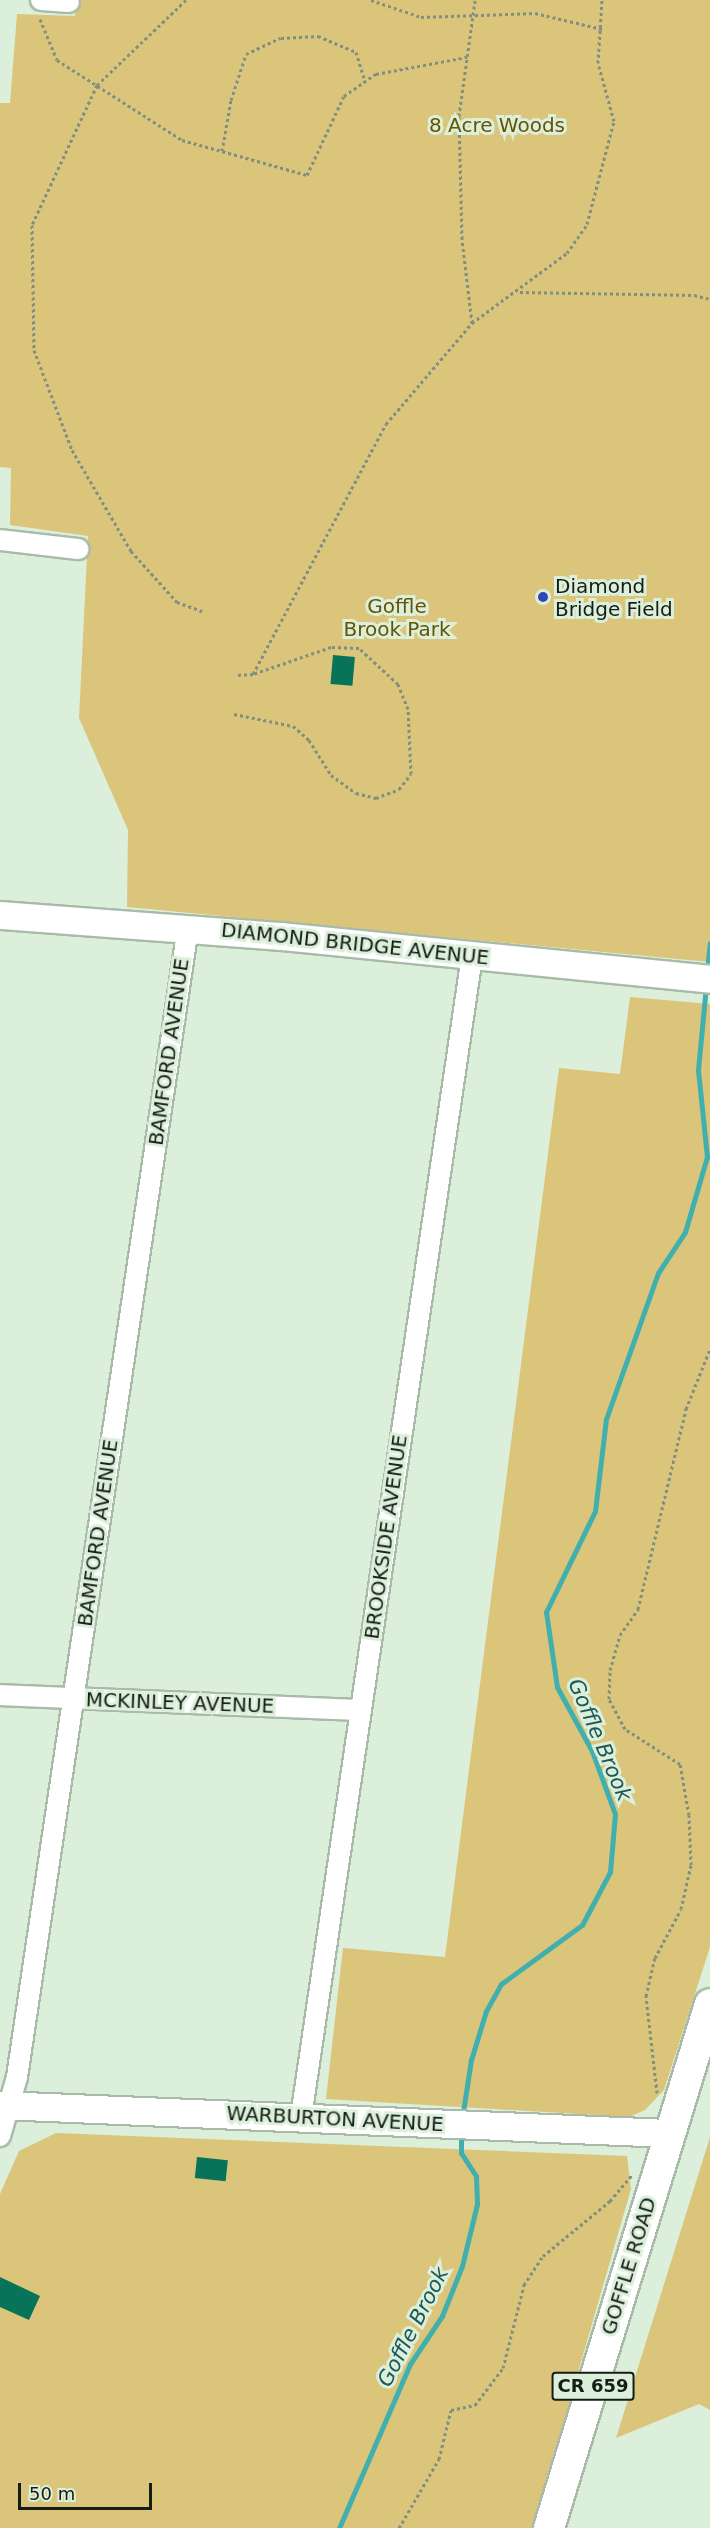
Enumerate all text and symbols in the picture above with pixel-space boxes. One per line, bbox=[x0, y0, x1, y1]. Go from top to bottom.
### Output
park label: 8 Acre Woods bbox=[429, 113, 565, 137]
place label: Diamond Bridge Field bbox=[555, 574, 673, 621]
marker: Diamond Bridge Field bbox=[536, 590, 550, 604]
park label: Goffle Brook Park bbox=[343, 594, 451, 641]
street label: DIAMOND BRIDGE AVENUE bbox=[220, 918, 490, 970]
street label: BAMFORD AVENUE bbox=[144, 957, 194, 1147]
street label: BROOKSIDE AVENUE bbox=[360, 1433, 412, 1641]
street label: BAMFORD AVENUE bbox=[73, 1438, 123, 1628]
water label: Goffle Brook bbox=[563, 1675, 637, 1805]
street label: MCKINLEY AVENUE bbox=[85, 1688, 275, 1718]
street label: WARBURTON AVENUE bbox=[226, 2101, 444, 2137]
street label: GOFFLE ROAD bbox=[597, 2194, 661, 2338]
water label: Goffle Brook bbox=[372, 2263, 454, 2391]
road number: CR 659 bbox=[551, 2371, 635, 2401]
scale bar bbox=[21, 2471, 154, 2509]
text: 50 m bbox=[29, 2483, 75, 2504]

